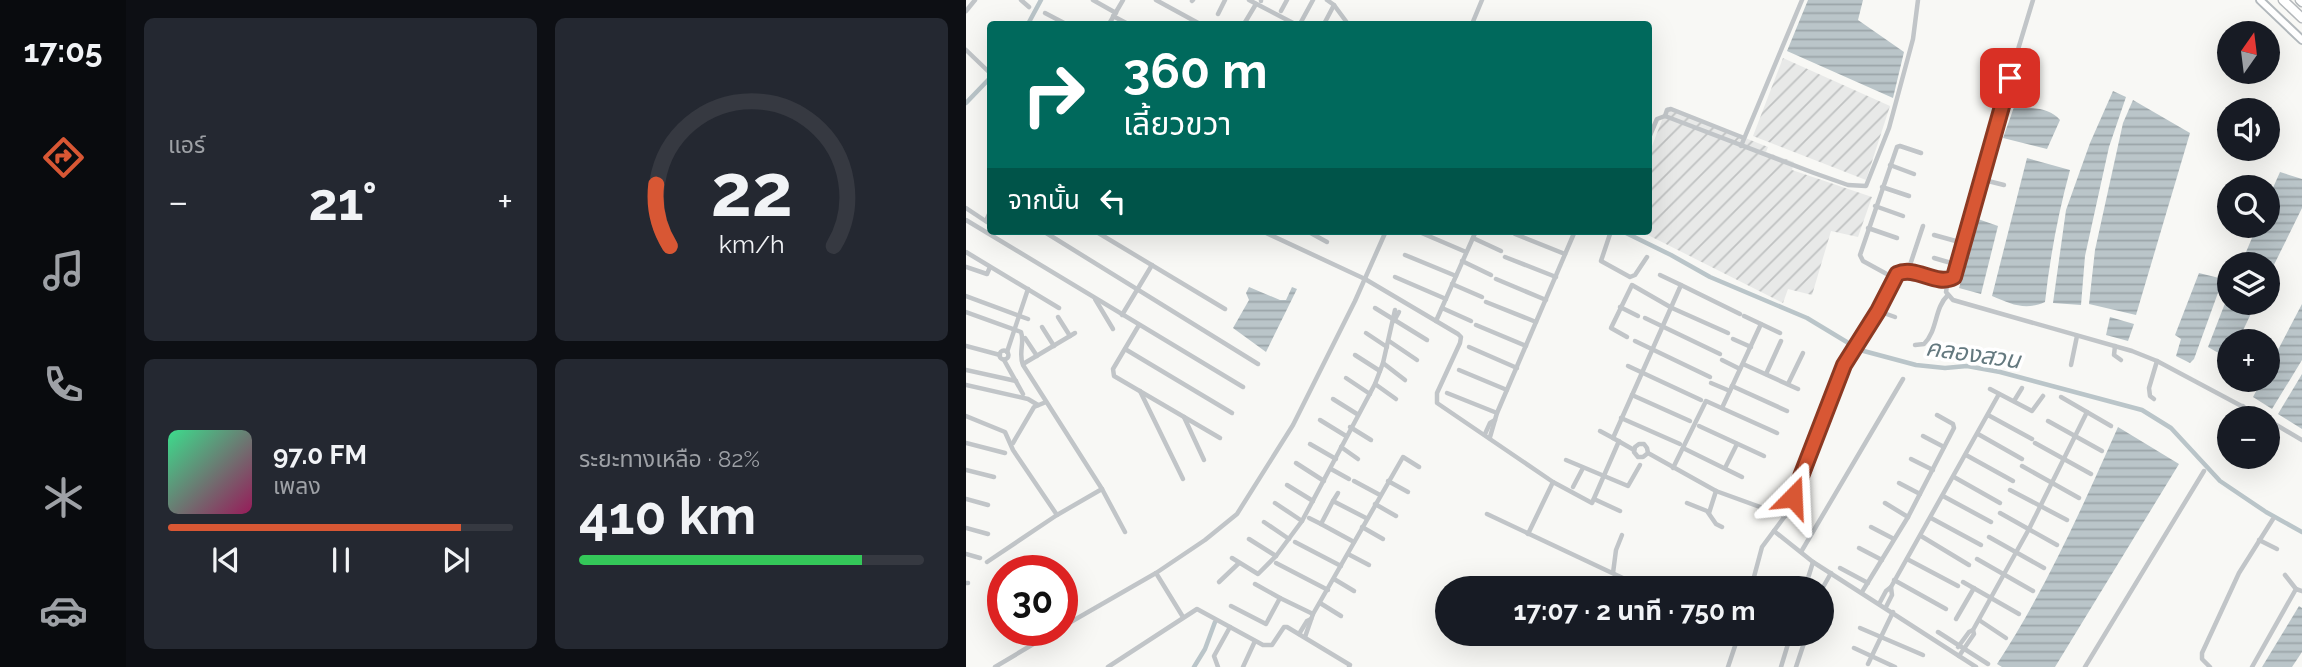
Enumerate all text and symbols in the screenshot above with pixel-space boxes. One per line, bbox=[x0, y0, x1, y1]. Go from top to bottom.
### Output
north arrow bbox=[2217, 21, 2280, 84]
map controls bbox=[2217, 21, 2280, 469]
text: 17:05 bbox=[23, 32, 103, 69]
text: 360 m bbox=[1123, 42, 1268, 99]
pin bbox=[1980, 48, 2040, 108]
icon: right bbox=[1008, 49, 1099, 140]
icon: arrive bbox=[1991, 59, 2029, 97]
button: sound bbox=[2217, 98, 2280, 161]
text: เลี้ยวขวา bbox=[1123, 105, 1231, 142]
text: แอร์ bbox=[168, 131, 205, 158]
icon: directions bbox=[39, 133, 88, 182]
text: 22 bbox=[710, 148, 793, 233]
text: 21° bbox=[309, 171, 377, 232]
button: search bbox=[2217, 175, 2280, 238]
text: − bbox=[168, 179, 188, 224]
text: + bbox=[497, 179, 513, 224]
icon: left bbox=[1094, 182, 1132, 220]
text: จากนั้น bbox=[1008, 185, 1080, 215]
text: km/h bbox=[719, 228, 784, 258]
icon: music bbox=[39, 246, 88, 295]
button: layers bbox=[2217, 252, 2280, 315]
button: + bbox=[2217, 329, 2280, 392]
water label: คลองสวน bbox=[1924, 333, 2024, 375]
icon: phone bbox=[39, 360, 88, 409]
button: − bbox=[2217, 406, 2280, 469]
text: 97.0 FM bbox=[273, 440, 367, 470]
text: ระยะทางเหลือ · 82% bbox=[579, 445, 760, 472]
position arrow bbox=[1756, 460, 1830, 534]
text: เพลง bbox=[273, 472, 321, 499]
icon: climate bbox=[39, 473, 88, 522]
text: 410 km bbox=[579, 485, 756, 546]
icon: previous bbox=[207, 541, 245, 579]
icon: pause bbox=[322, 541, 360, 579]
icon: next bbox=[437, 541, 475, 579]
speed limit sign: 30 bbox=[987, 555, 1078, 646]
icon: car bbox=[39, 586, 88, 635]
text: 17:07 · 2 นาที · 750 m bbox=[1514, 596, 1755, 626]

